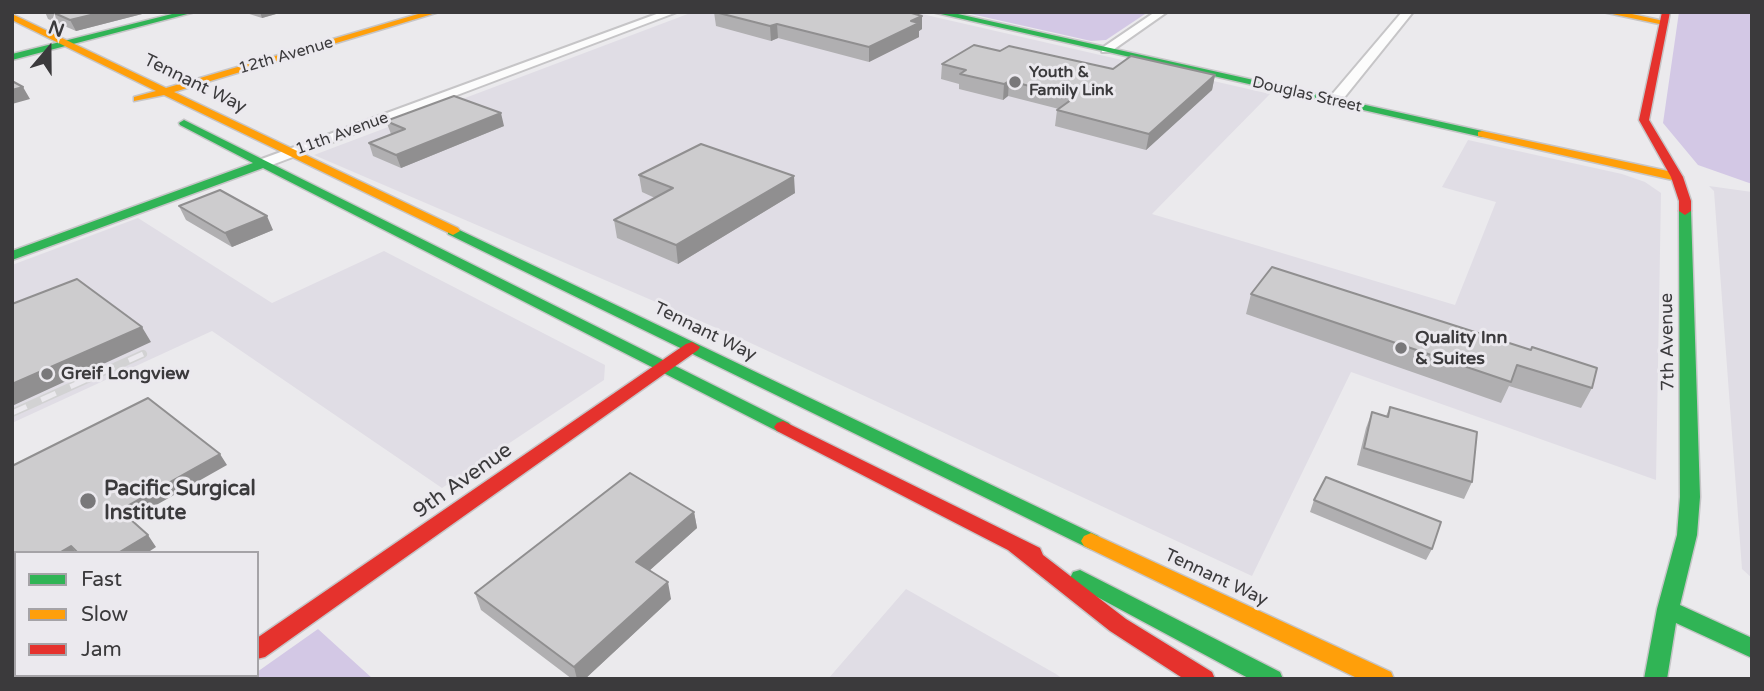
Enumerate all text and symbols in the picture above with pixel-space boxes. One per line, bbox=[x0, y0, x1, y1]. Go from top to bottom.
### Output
north arrow bbox=[14, 14, 84, 84]
text: N bbox=[45, 16, 67, 42]
street label: 12th Avenue bbox=[237, 33, 335, 79]
street label: Tennant Way bbox=[140, 50, 250, 118]
place label: Youth & Family Link bbox=[1029, 63, 1114, 101]
street label: Douglas Street bbox=[1250, 73, 1364, 117]
marker: Youth & Family Link bbox=[1007, 74, 1023, 90]
street label: 11th Avenue bbox=[293, 108, 391, 160]
street label: 7th Avenue bbox=[1656, 293, 1680, 391]
street label: Tennant Way bbox=[650, 298, 760, 366]
place label: Quality Inn & Suites bbox=[1415, 327, 1508, 370]
marker: Quality Inn & Suites bbox=[1393, 340, 1409, 356]
place label: Greif Longview bbox=[61, 363, 189, 385]
marker: Greif Longview bbox=[39, 366, 55, 382]
street label: 9th Avenue bbox=[409, 438, 517, 524]
place label: Pacific Surgical Institute bbox=[104, 476, 256, 526]
marker: Pacific Surgical Institute bbox=[78, 491, 98, 511]
street label: Tennant Way bbox=[1161, 545, 1271, 611]
legend bbox=[14, 551, 259, 677]
text: Fast bbox=[81, 567, 122, 592]
text: Slow bbox=[81, 602, 128, 627]
text: Jam bbox=[81, 637, 122, 662]

